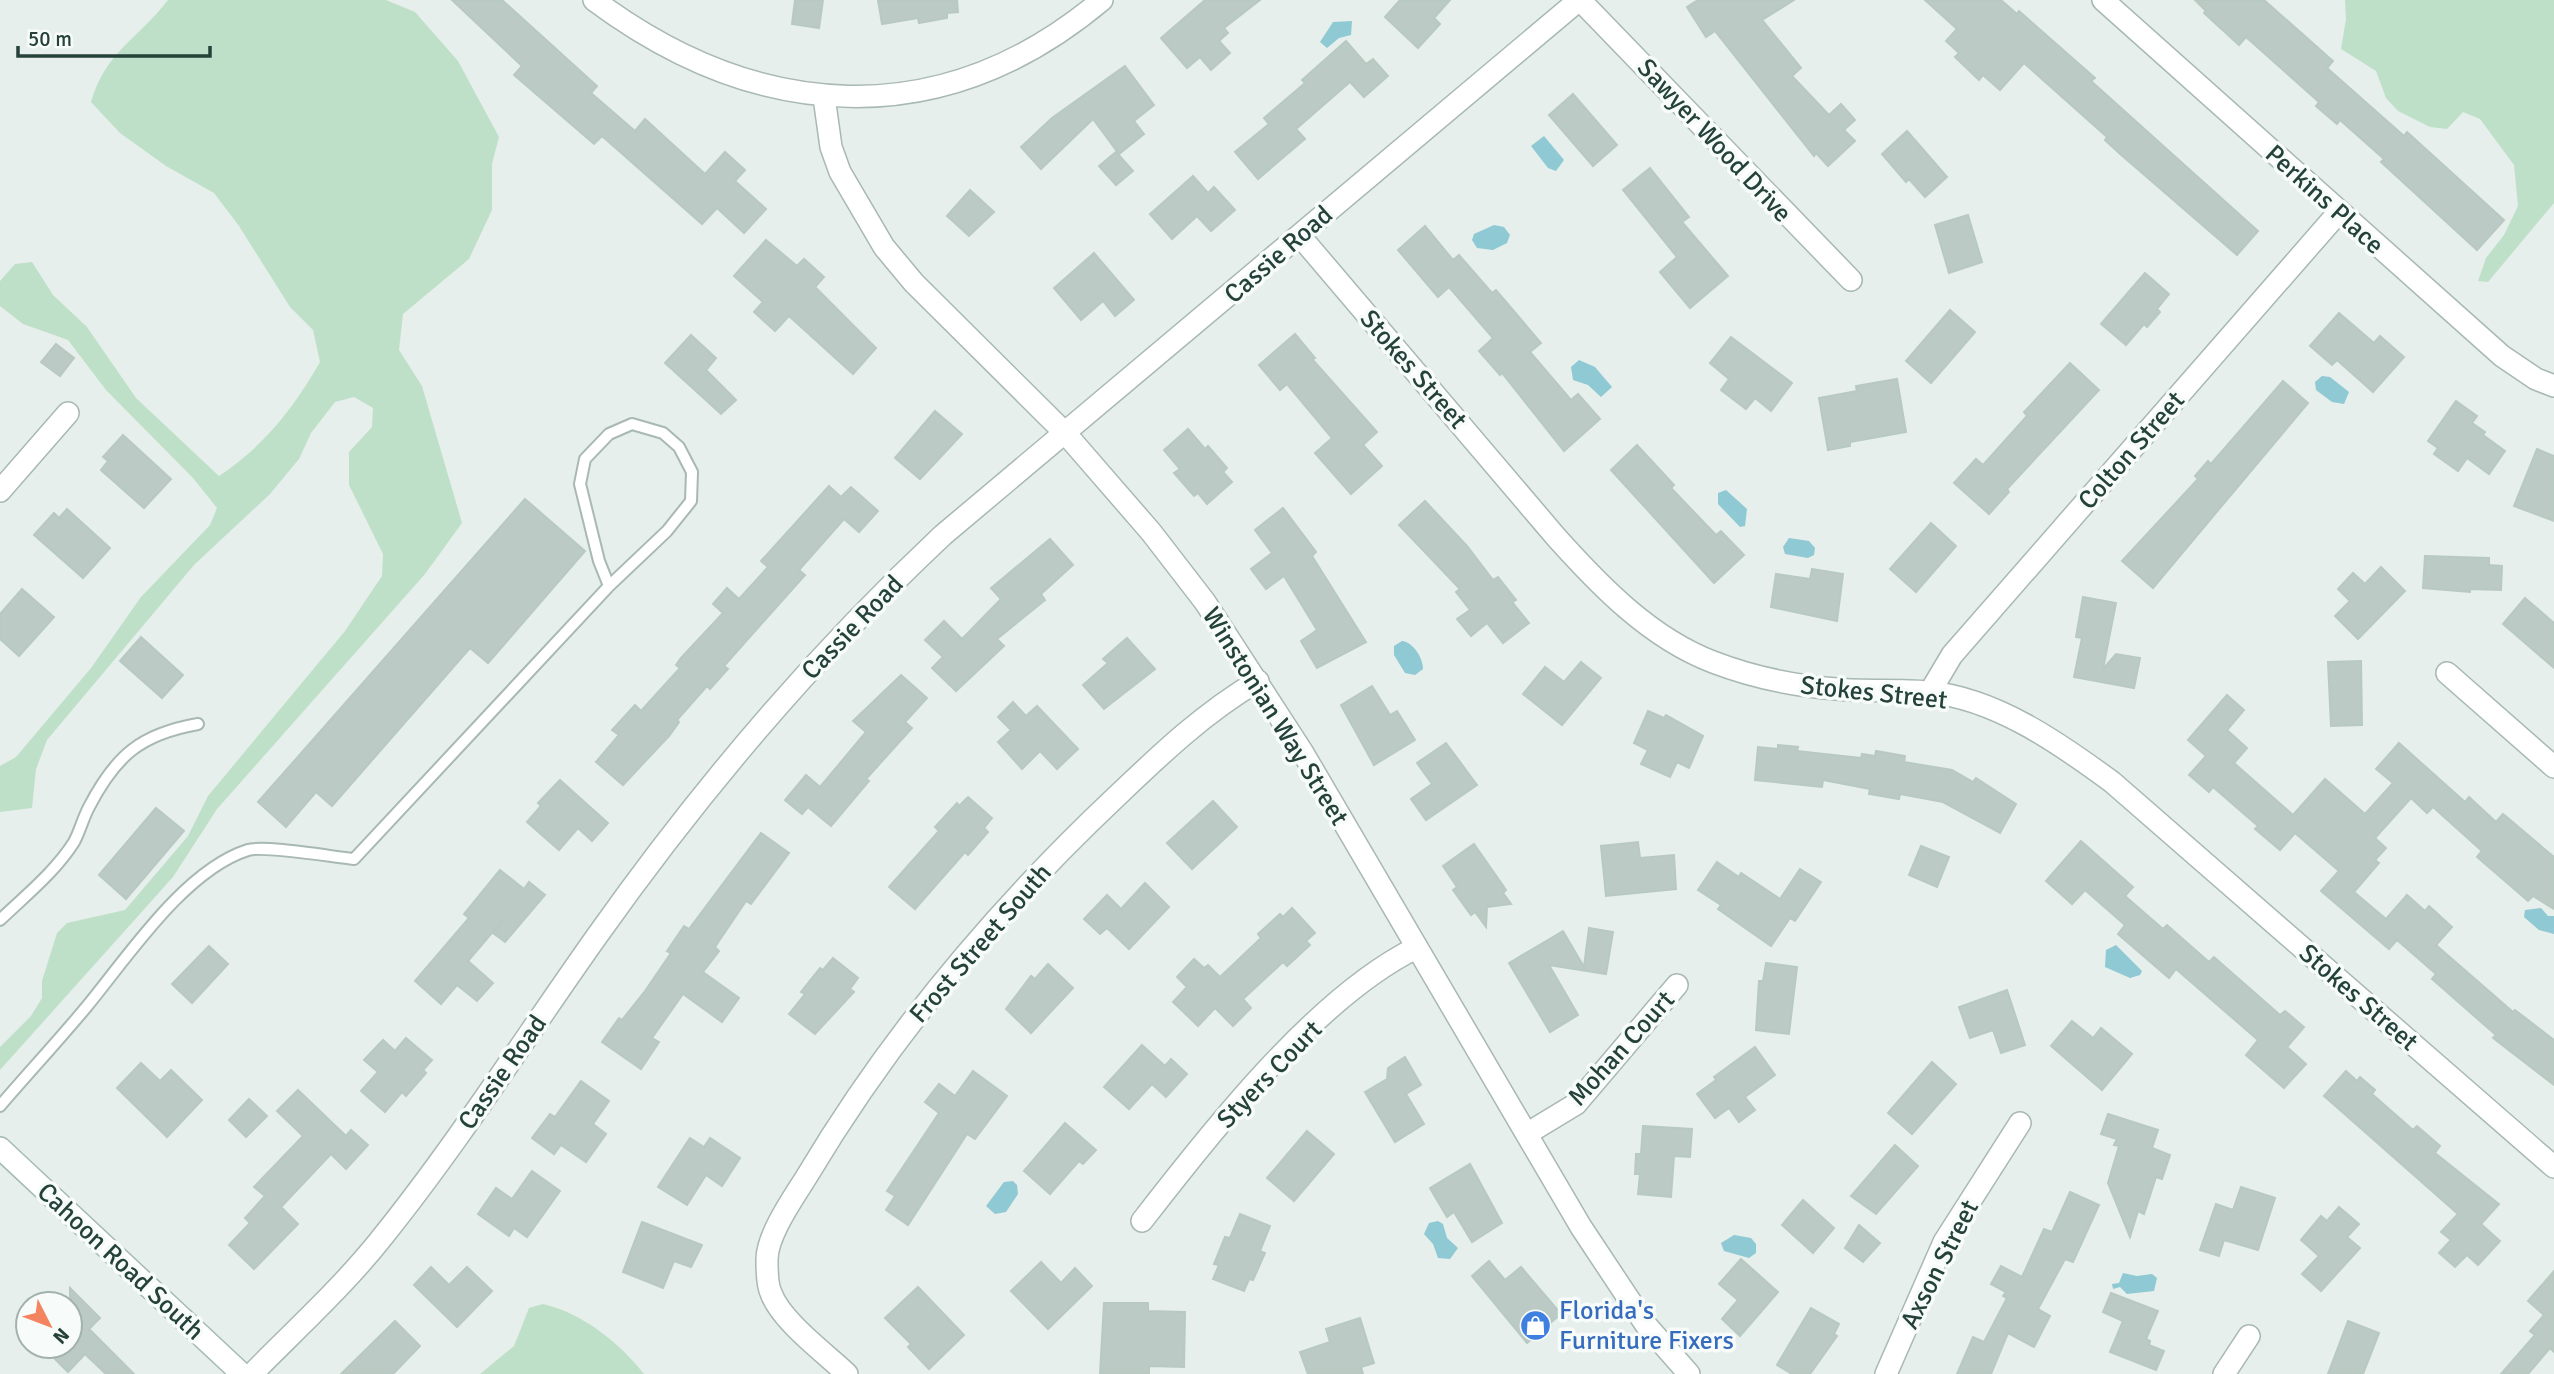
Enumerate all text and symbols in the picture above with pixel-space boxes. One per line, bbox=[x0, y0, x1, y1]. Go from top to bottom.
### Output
scale bar bbox=[18, 14, 210, 58]
text: 50 m bbox=[28, 26, 72, 52]
street label: Sawyer Wood Drive bbox=[1630, 52, 1798, 229]
street label: Perkins Place bbox=[2258, 138, 2390, 261]
street label: Cassie Road bbox=[1218, 199, 1339, 310]
street label: Stokes Street bbox=[1353, 304, 1474, 436]
street label: Colton Street bbox=[2072, 385, 2192, 516]
street label: Cassie Road bbox=[795, 569, 910, 687]
street label: Winstonian Way Street bbox=[1195, 602, 1355, 831]
street label: Stokes Street bbox=[1799, 669, 1949, 717]
street label: Frost Street South bbox=[903, 857, 1059, 1030]
street label: Stokes Street bbox=[2292, 937, 2424, 1058]
street label: Mohan Court bbox=[1562, 984, 1682, 1113]
street label: Cassie Road bbox=[452, 1009, 554, 1136]
street label: Styers Court bbox=[1210, 1014, 1329, 1135]
street label: Cahoon Road South bbox=[30, 1176, 210, 1347]
street label: Axson Street bbox=[1894, 1195, 1986, 1334]
north arrow bbox=[14, 1290, 84, 1360]
place label: Florida's Furniture Fixers bbox=[1559, 1295, 1734, 1357]
shop icon: Florida's Furniture Fixers bbox=[1519, 1308, 1553, 1342]
text: N bbox=[48, 1323, 74, 1349]

